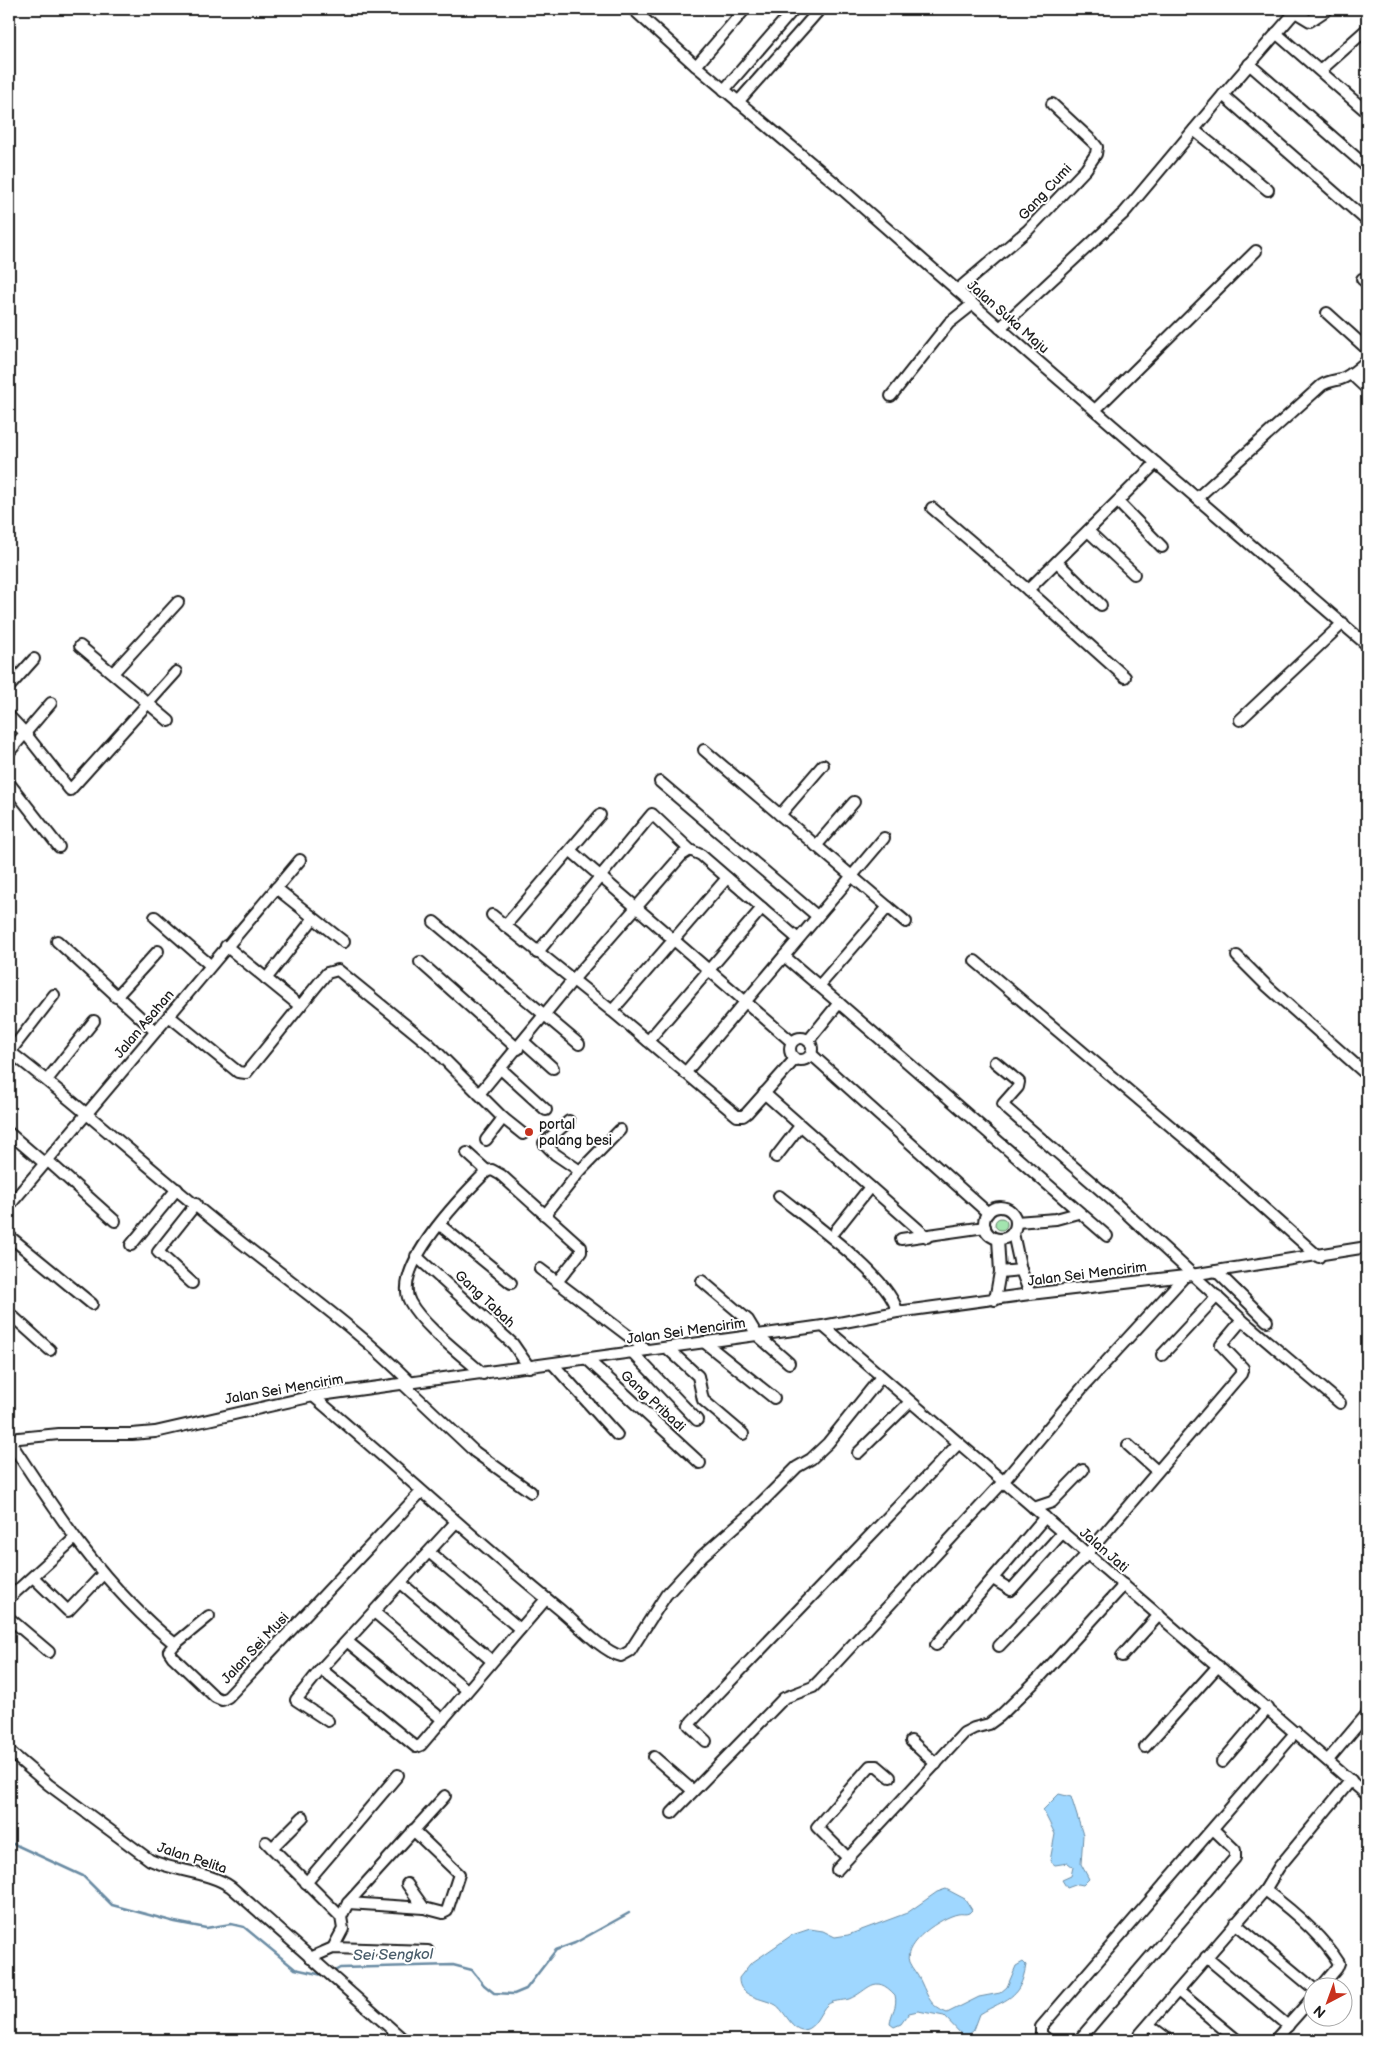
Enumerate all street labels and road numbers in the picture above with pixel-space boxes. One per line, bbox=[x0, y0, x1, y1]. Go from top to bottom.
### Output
street label: Gang Cumi bbox=[1015, 160, 1075, 224]
street label: Jalan Suka Maju bbox=[964, 277, 1052, 357]
street label: Jalan Asahan bbox=[110, 986, 178, 1062]
street label: Jalan Sei Mencirim bbox=[1026, 1258, 1148, 1290]
street label: Gang Tabah bbox=[451, 1267, 519, 1331]
street label: Jalan Sei Mencirim bbox=[625, 1314, 747, 1348]
street label: Gang Pribadi bbox=[617, 1367, 689, 1435]
street label: Jalan Sei Mencirim bbox=[223, 1370, 345, 1408]
street label: Jalan Jati bbox=[1076, 1524, 1132, 1576]
street label: Jalan Sei Musi bbox=[218, 1609, 292, 1687]
street label: Jalan Pelita bbox=[155, 1839, 229, 1877]

